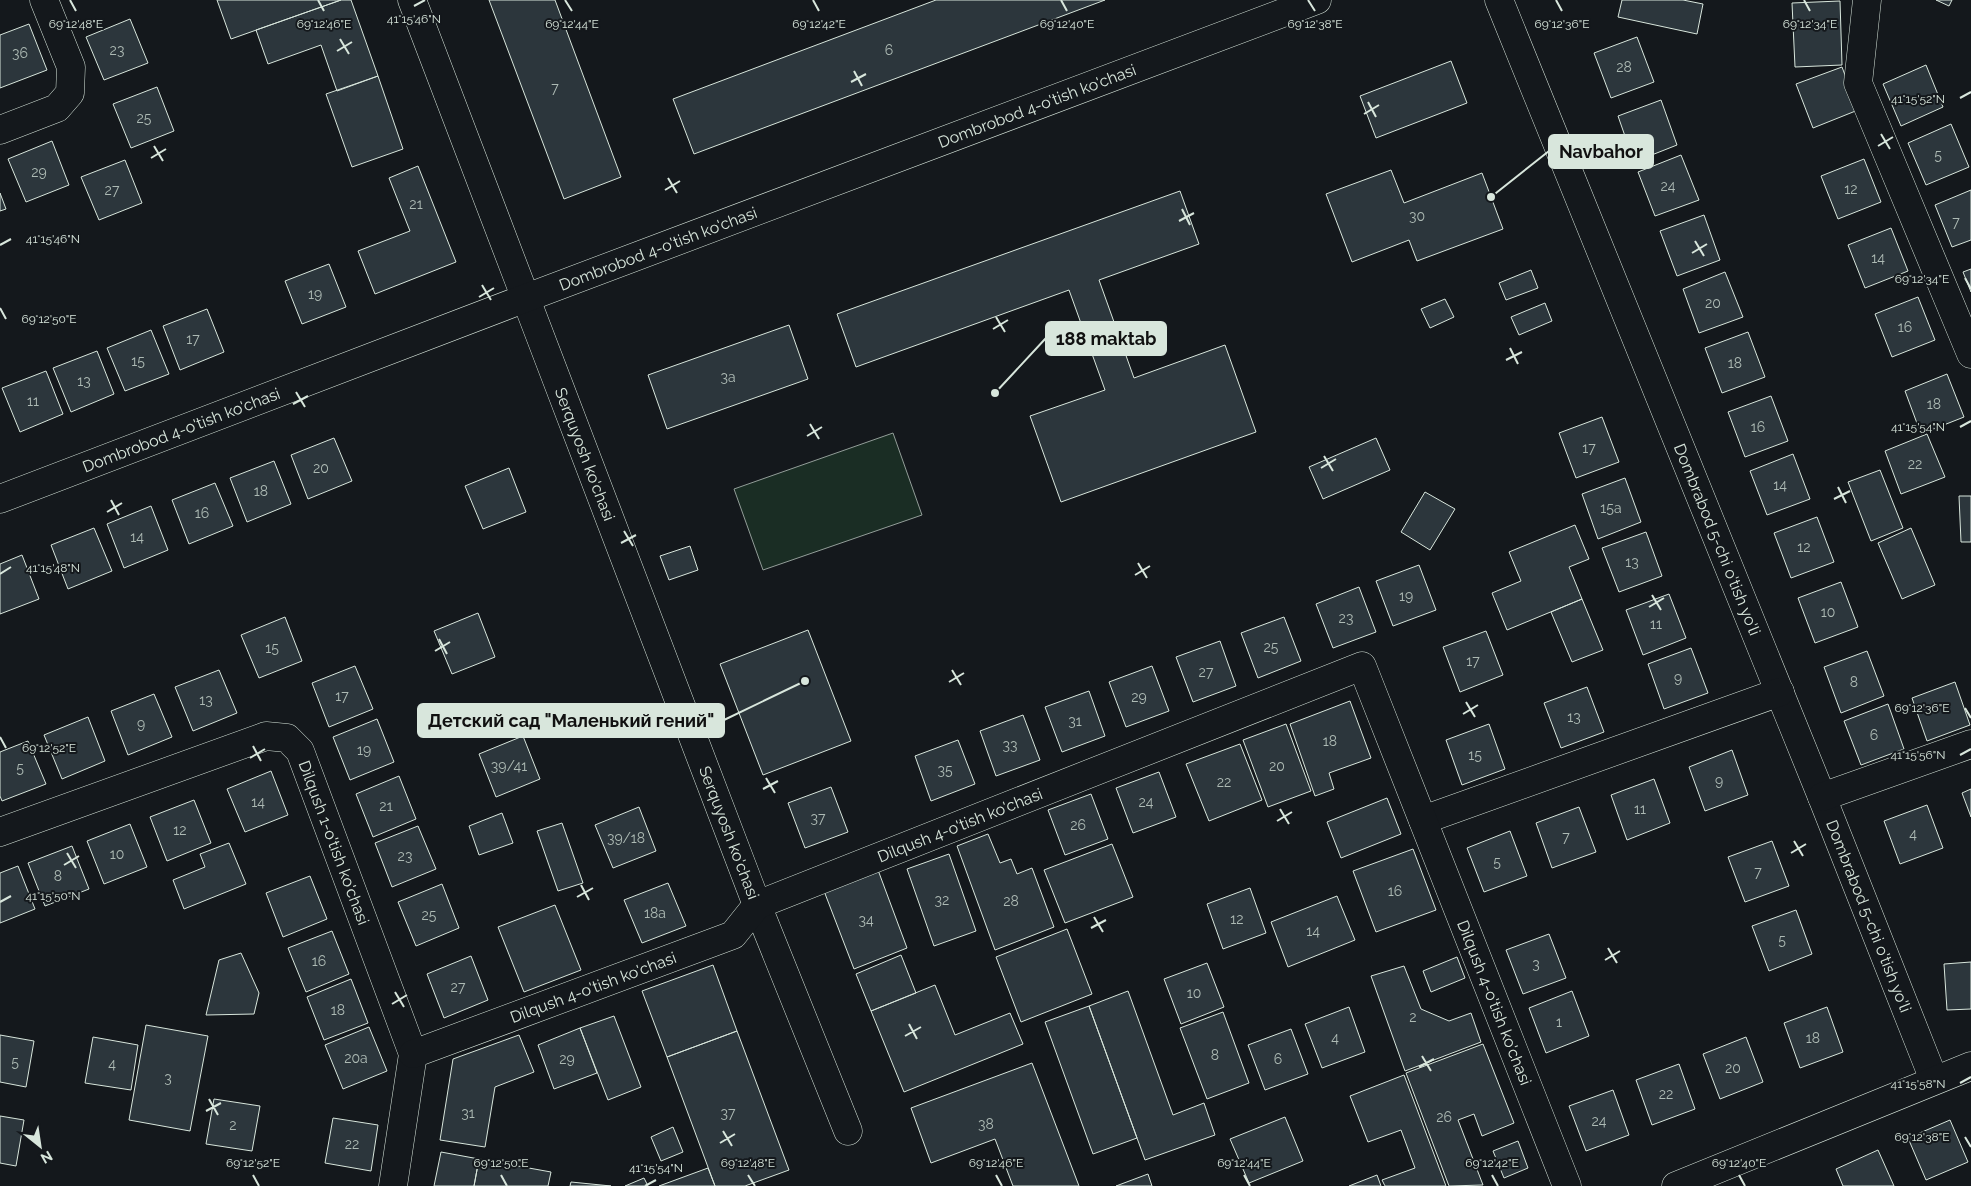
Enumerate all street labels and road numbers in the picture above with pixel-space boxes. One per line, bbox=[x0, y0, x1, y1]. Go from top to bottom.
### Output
street label: Dombrobod 4-o'tish ko'chasi bbox=[935, 60, 1138, 151]
street label: Dombrobod 4-o'tish ko'chasi bbox=[556, 202, 759, 294]
street label: Dombrobod 4-o'tish ko'chasi bbox=[80, 383, 283, 476]
street label: Serquyosh ko'chasi bbox=[551, 385, 619, 523]
street label: Dombrabod 5-chi o'tish yo'li bbox=[1670, 441, 1765, 638]
street label: Dilqush 1-o'tish ko'chasi bbox=[295, 758, 373, 927]
street label: Serquyosh ko'chasi bbox=[695, 763, 763, 902]
street label: Dilqush 4-o'tish ko'chasi bbox=[875, 784, 1045, 866]
street label: Dombrabod 5-chi o'tish yo'li bbox=[1823, 817, 1916, 1015]
street label: Dilqush 4-o'tish ko'chasi bbox=[1454, 917, 1536, 1088]
street label: Dilqush 4-o'tish ko'chasi bbox=[507, 948, 679, 1027]

